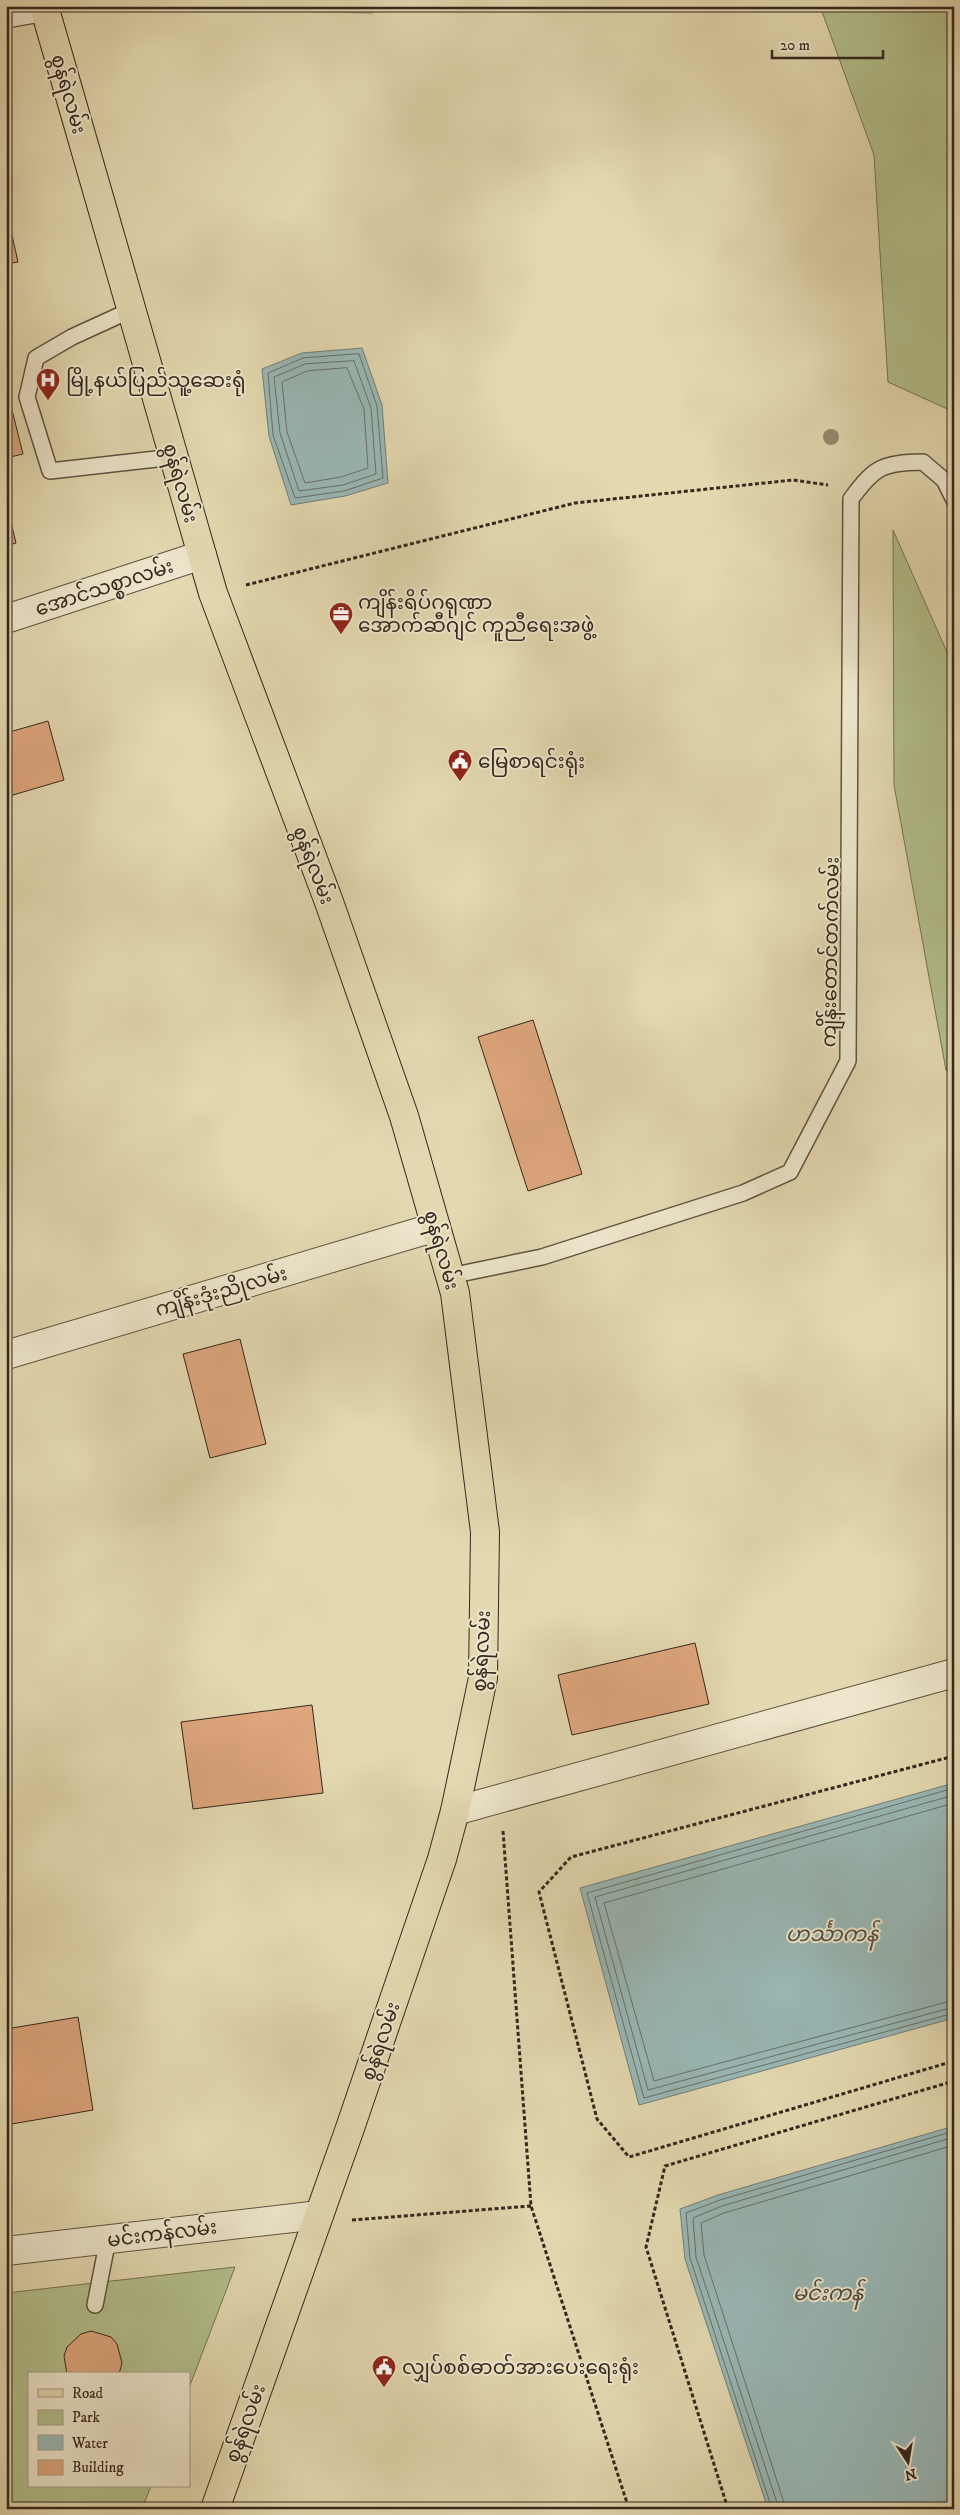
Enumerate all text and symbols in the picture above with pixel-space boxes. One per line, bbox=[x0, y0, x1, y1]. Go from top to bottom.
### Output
scale bar bbox=[772, 28, 884, 60]
text: 20 m bbox=[780, 36, 810, 55]
street label: စွန်ရဲလမ်း bbox=[42, 51, 94, 138]
place label: မြို့နယ်ပြည်သူ့ဆေးရုံ bbox=[66, 366, 246, 397]
hospital icon: မြို့နယ်ပြည်သူ့ဆေးရုံ bbox=[35, 367, 61, 401]
street label: စွန်ရဲလမ်း bbox=[154, 440, 206, 527]
street label: အောင်သစ္စာလမ်း bbox=[31, 551, 178, 625]
place label: ကျိန်းရိပ်ဂရုဏာ အောက်ဆီဂျင် ကူညီရေးအဖွဲ့ bbox=[358, 588, 597, 642]
office icon: ကျိန်းရိပ်ဂရုဏာ အောက်ဆီဂျင် ကူညီရေးအဖွဲ့ bbox=[328, 601, 354, 635]
place label: မြေစာရင်းရုံး bbox=[478, 747, 585, 778]
public building icon: မြေစာရင်းရုံး bbox=[447, 748, 473, 782]
street label: စွန်ရဲလမ်း bbox=[284, 822, 342, 909]
street label: ကျိန်းတောင်တက်လမ်း bbox=[814, 856, 848, 1048]
street label: စွန်ရဲလမ်း bbox=[415, 1207, 467, 1294]
street label: ကျိန်းဒုံးညိုလမ်း bbox=[152, 1259, 291, 1326]
street label: စွန်ရဲလမ်း bbox=[465, 1610, 499, 1693]
water label: ဟင်္သာကန် bbox=[786, 1919, 881, 1951]
street label: စွန်ရဲလမ်း bbox=[353, 1998, 408, 2085]
street label: မင်းကန်လမ်း bbox=[106, 2212, 219, 2256]
water label: မင်းကန် bbox=[793, 2278, 866, 2310]
place label: လျှပ်စစ်ဓာတ်အားပေးရေးရုံး bbox=[402, 2353, 639, 2384]
public building icon: လျှပ်စစ်ဓာတ်အားပေးရေးရုံး bbox=[371, 2354, 397, 2388]
legend bbox=[28, 2372, 190, 2488]
street label: စွန်ရဲလမ်း bbox=[218, 2380, 274, 2467]
text: Road bbox=[72, 2384, 104, 2403]
text: Park bbox=[72, 2408, 101, 2427]
text: Water bbox=[71, 2434, 108, 2453]
north arrow bbox=[882, 2438, 932, 2488]
text: Building bbox=[72, 2458, 124, 2477]
text: N bbox=[903, 2464, 918, 2484]

